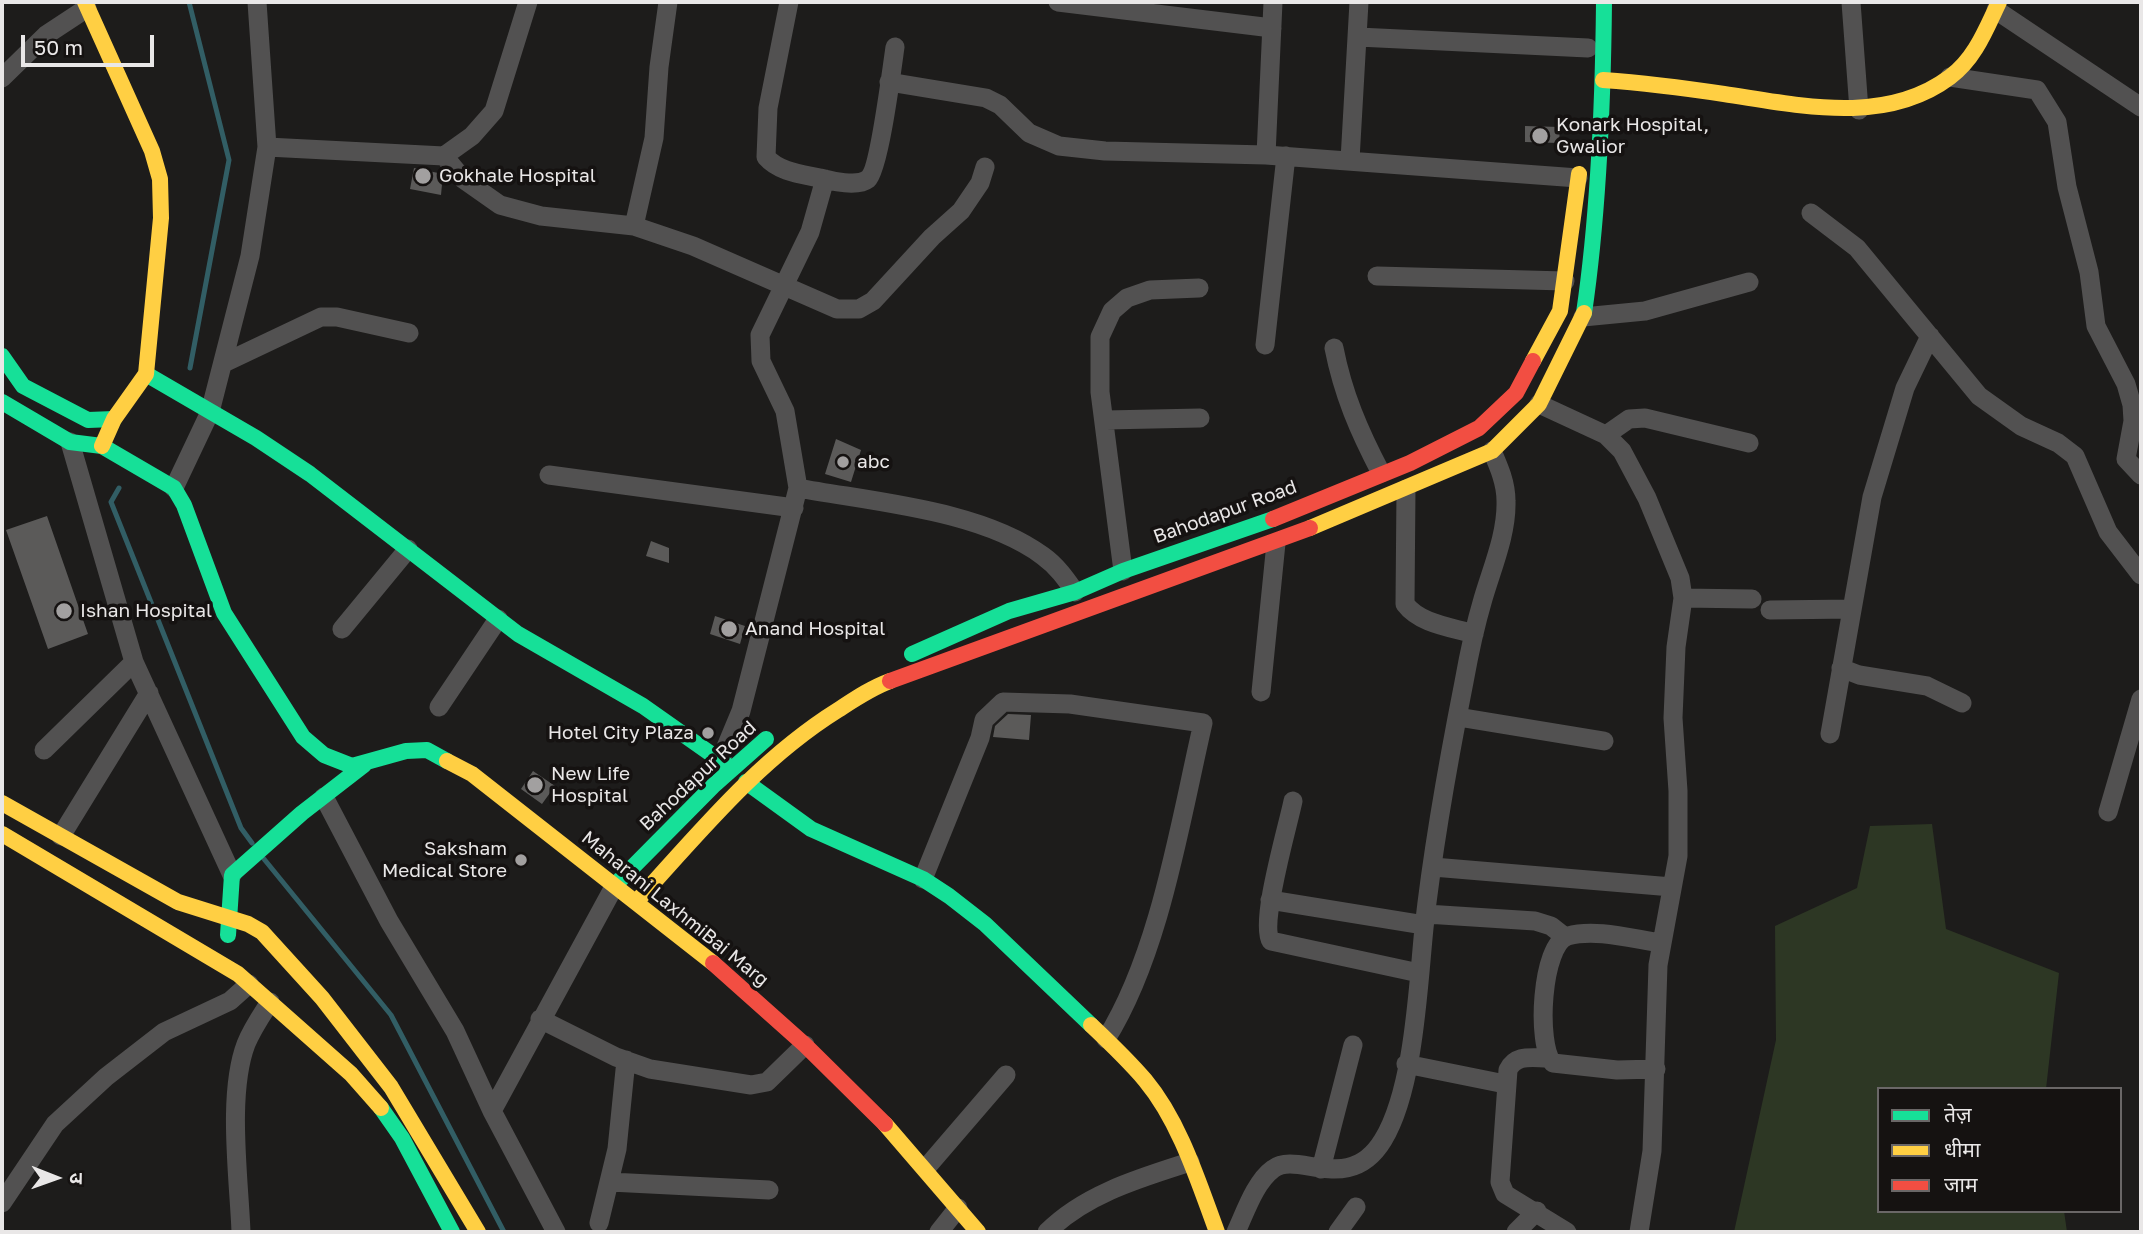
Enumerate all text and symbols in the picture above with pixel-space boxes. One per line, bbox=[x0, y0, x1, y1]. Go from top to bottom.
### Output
scale bar bbox=[24, 21, 158, 65]
text: 50 m bbox=[34, 34, 83, 60]
place label: Konark Hospital, Gwalior bbox=[1556, 114, 1709, 158]
marker: Konark Hospital, Gwalior bbox=[1530, 126, 1550, 146]
place label: Gokhale Hospital bbox=[439, 165, 596, 187]
marker: Gokhale Hospital bbox=[413, 166, 433, 186]
place label: abc bbox=[857, 451, 890, 473]
marker: abc bbox=[835, 454, 851, 470]
street label: Bahodapur Road bbox=[1150, 475, 1300, 549]
place label: Ishan Hospital bbox=[80, 600, 212, 622]
marker: Ishan Hospital bbox=[54, 601, 74, 621]
place label: Anand Hospital bbox=[745, 618, 885, 640]
marker: Anand Hospital bbox=[719, 619, 739, 639]
street label: Bahodapur Road bbox=[635, 716, 761, 836]
place label: Hotel City Plaza bbox=[548, 722, 694, 744]
marker: Hotel City Plaza bbox=[700, 725, 716, 741]
place label: New Life Hospital bbox=[551, 763, 630, 807]
marker: New Life Hospital bbox=[525, 775, 545, 795]
street label: Maharani LaxhmiBai Marg bbox=[577, 826, 773, 992]
place label: Saksham Medical Store bbox=[382, 838, 507, 882]
marker: Saksham Medical Store bbox=[513, 852, 529, 868]
legend bbox=[1877, 1087, 2122, 1213]
text: तेज़ bbox=[1944, 1101, 1972, 1127]
text: धीमा bbox=[1944, 1136, 1980, 1162]
north arrow bbox=[21, 1143, 91, 1213]
text: जाम bbox=[1944, 1171, 1978, 1197]
text: उ bbox=[66, 1173, 89, 1184]

